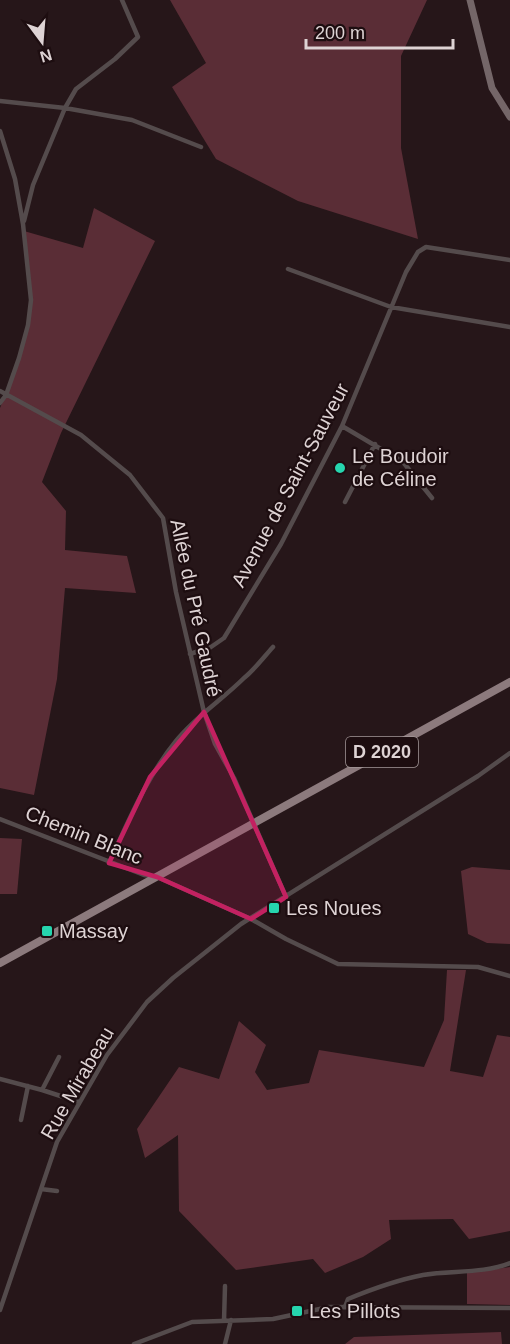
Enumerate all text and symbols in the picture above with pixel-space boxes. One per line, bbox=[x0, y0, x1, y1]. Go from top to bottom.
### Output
north arrow bbox=[12, 12, 72, 72]
scale bar bbox=[306, 12, 453, 50]
text: 200 m bbox=[315, 23, 365, 43]
text: N bbox=[38, 46, 54, 66]
street label: Avenue de Saint-Sauveur bbox=[227, 379, 353, 591]
place label: Le Boudoir de Céline bbox=[352, 445, 449, 490]
marker: Le Boudoir de Céline bbox=[333, 461, 347, 475]
street label: Allée du Pré Gaudré bbox=[166, 517, 226, 699]
road number: D 2020 bbox=[346, 737, 418, 767]
street label: Chemin Blanc bbox=[22, 801, 146, 869]
place label: Les Noues bbox=[286, 897, 382, 919]
marker: Les Noues bbox=[267, 901, 281, 915]
place label: Massay bbox=[59, 920, 128, 942]
marker: Massay bbox=[40, 924, 54, 938]
street label: Rue Mirabeau bbox=[36, 1023, 118, 1143]
place label: Les Pillots bbox=[309, 1300, 400, 1322]
marker: Les Pillots bbox=[290, 1304, 304, 1318]

